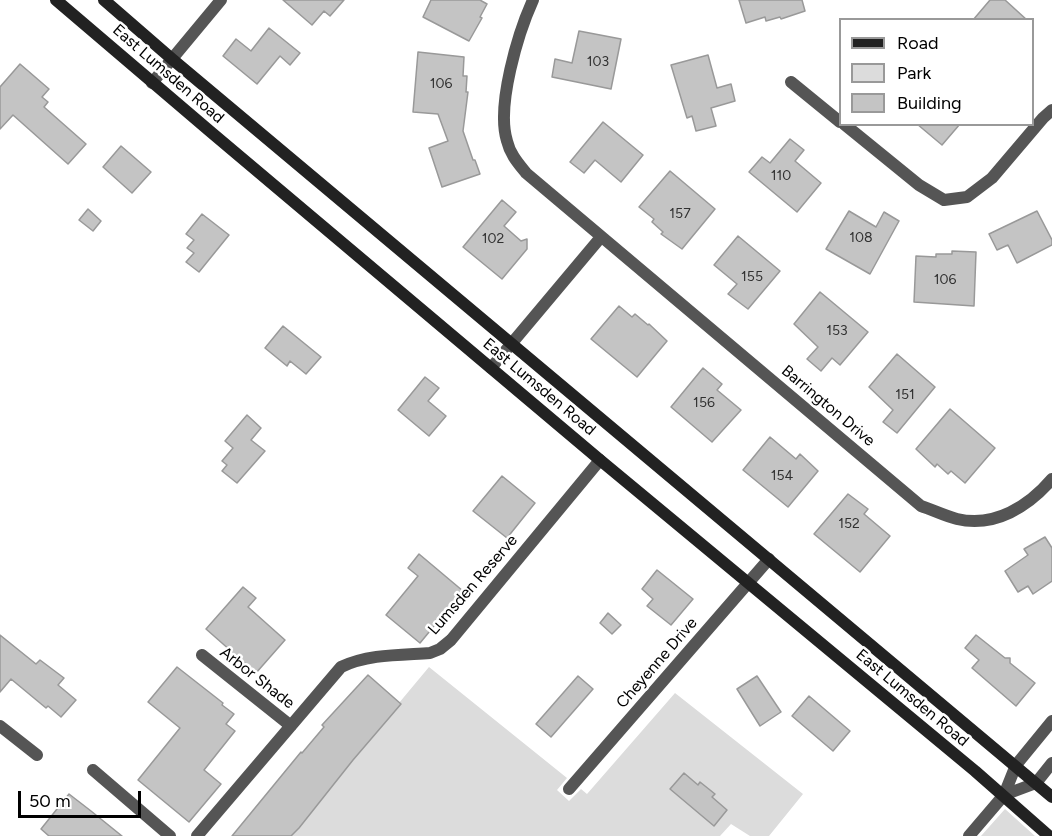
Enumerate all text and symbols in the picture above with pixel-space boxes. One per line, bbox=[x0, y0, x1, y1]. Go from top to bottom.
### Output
legend bbox=[839, 18, 1034, 126]
street label: East Lumsden Road bbox=[108, 20, 228, 128]
text: Road bbox=[897, 32, 938, 54]
house number: 103 bbox=[587, 54, 609, 70]
text: Park bbox=[897, 62, 931, 84]
house number: 106 bbox=[430, 76, 452, 92]
text: Building bbox=[897, 92, 962, 114]
house number: 110 bbox=[771, 168, 791, 184]
house number: 157 bbox=[669, 206, 691, 222]
house number: 108 bbox=[849, 230, 873, 246]
house number: 102 bbox=[482, 231, 504, 247]
house number: 155 bbox=[741, 269, 763, 285]
house number: 106 bbox=[934, 272, 956, 288]
house number: 153 bbox=[826, 323, 848, 339]
street label: East Lumsden Road bbox=[479, 334, 599, 440]
street label: Barrington Drive bbox=[777, 361, 879, 451]
house number: 151 bbox=[895, 387, 915, 403]
house number: 156 bbox=[693, 395, 715, 411]
house number: 154 bbox=[771, 468, 793, 484]
house number: 152 bbox=[838, 516, 860, 532]
street label: Lumsden Reserve bbox=[424, 531, 522, 639]
street label: Cheyenne Drive bbox=[613, 614, 701, 712]
street label: Arbor Shade bbox=[216, 643, 298, 713]
street label: East Lumsden Road bbox=[852, 645, 972, 751]
scale bar bbox=[21, 779, 144, 817]
text: 50 m bbox=[29, 790, 71, 812]

